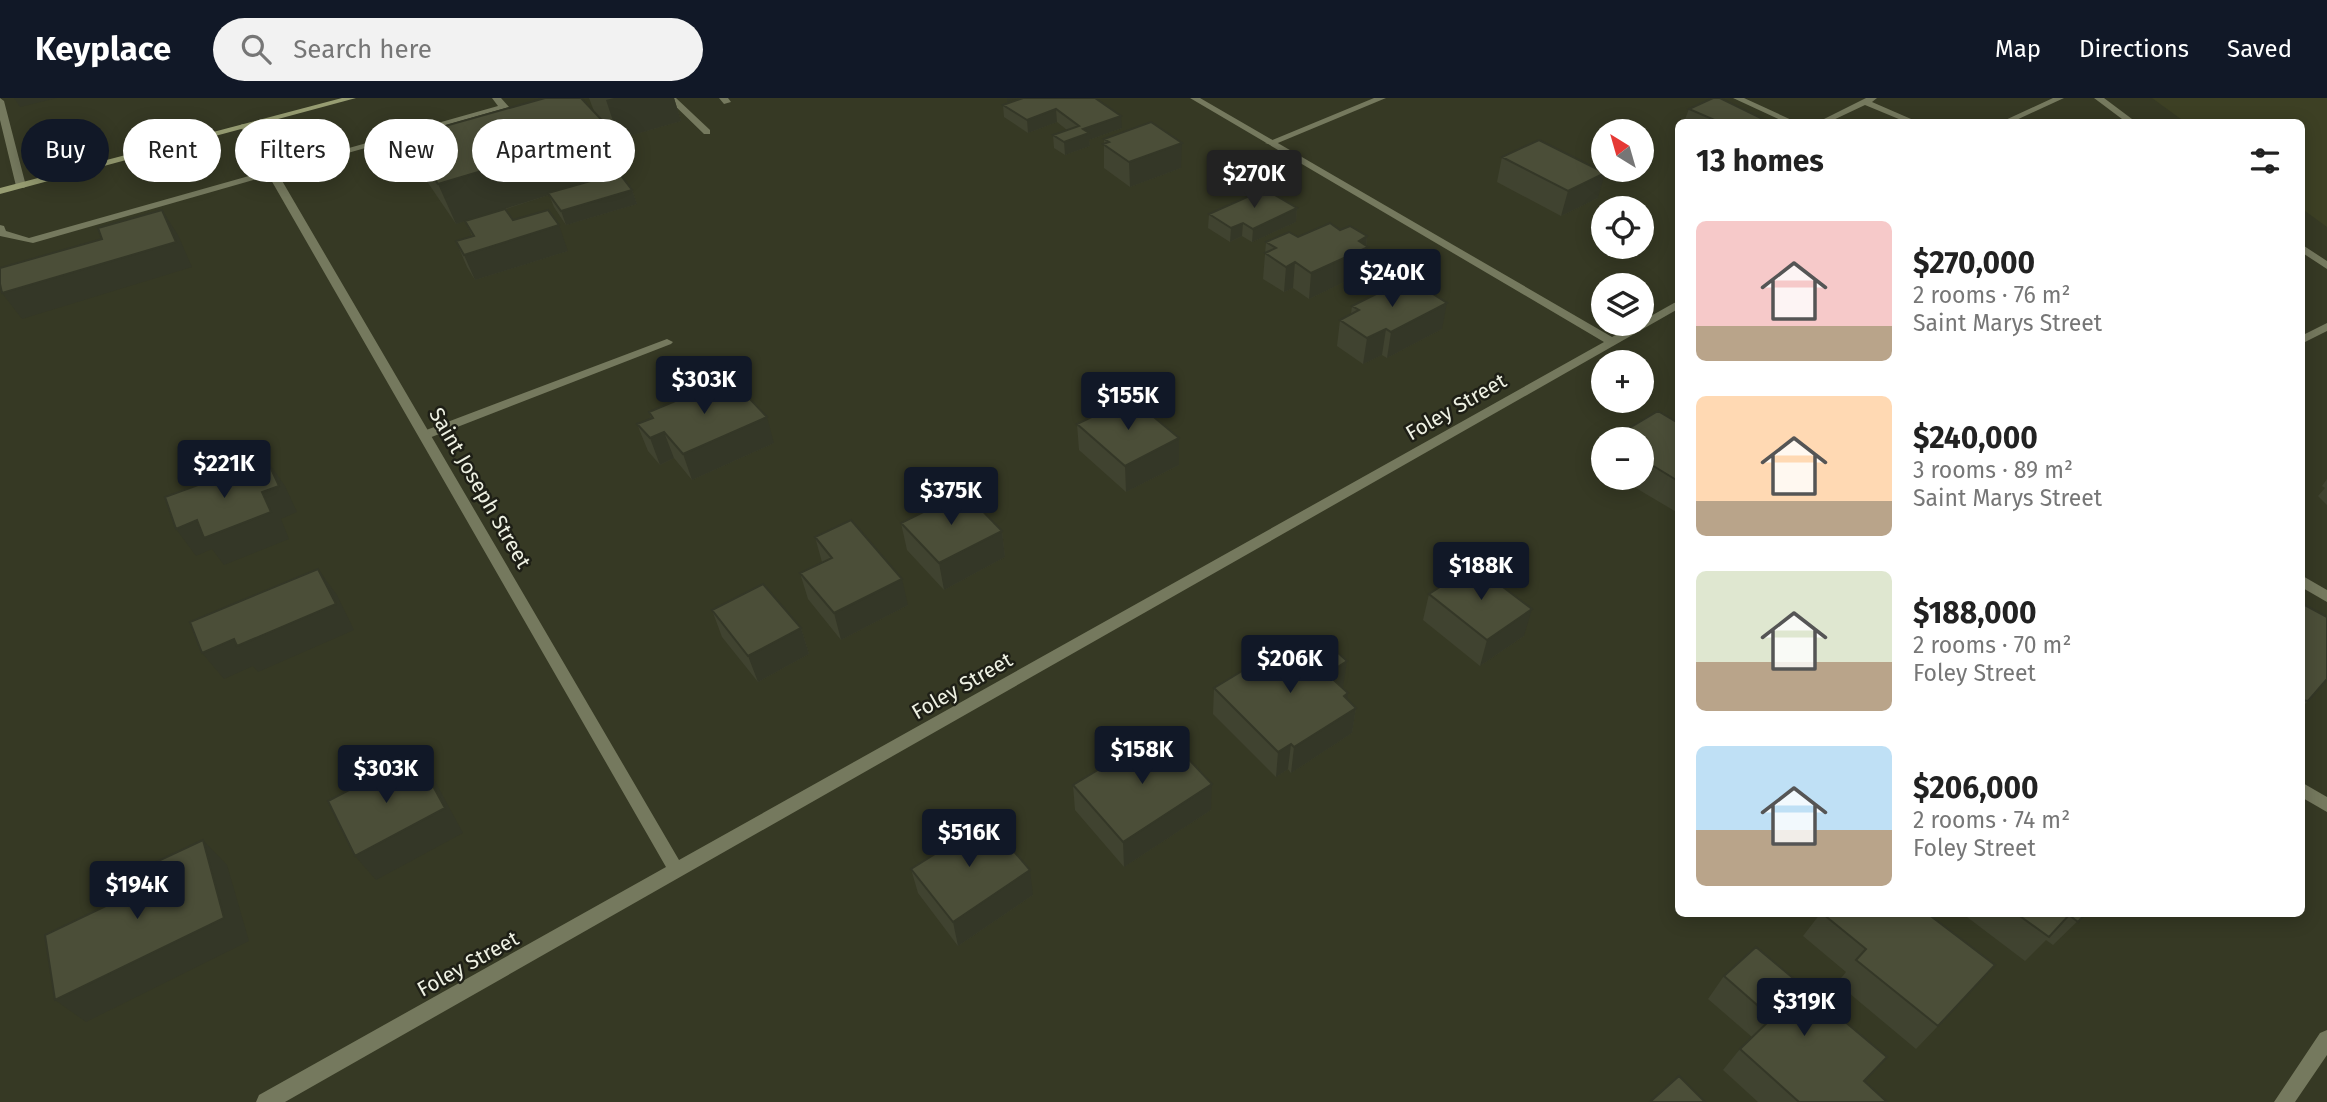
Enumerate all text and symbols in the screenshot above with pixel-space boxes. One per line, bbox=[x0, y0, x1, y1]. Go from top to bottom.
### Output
search box bbox=[213, 18, 703, 81]
text: Keyplace bbox=[35, 29, 171, 69]
icon: search bbox=[237, 30, 275, 68]
text: Search here bbox=[293, 34, 432, 65]
text: Map bbox=[1995, 35, 2041, 63]
text: Directions bbox=[2079, 35, 2189, 63]
text: Saved bbox=[2227, 35, 2292, 63]
chip: Buy bbox=[21, 119, 109, 182]
chip: Rent bbox=[123, 119, 221, 182]
chip: Filters bbox=[235, 119, 350, 182]
chip: New bbox=[364, 119, 458, 182]
chip: Apartment bbox=[472, 119, 635, 182]
north arrow bbox=[1591, 119, 1654, 182]
map controls bbox=[1591, 119, 1654, 490]
icon: filters bbox=[2246, 142, 2284, 180]
text: 13 homes bbox=[1696, 143, 1824, 179]
pin: $270K bbox=[1205, 150, 1303, 210]
text: $270K bbox=[1223, 159, 1285, 187]
button: locate bbox=[1591, 196, 1654, 259]
text: $270,000 bbox=[1913, 245, 2035, 281]
icon: home bbox=[1752, 249, 1836, 333]
pin: $240K bbox=[1343, 250, 1441, 309]
text: $240K bbox=[1360, 258, 1424, 286]
button: layers bbox=[1591, 273, 1654, 336]
text: 2 rooms · 76 m² bbox=[1913, 281, 2071, 309]
text: Saint Marys Street bbox=[1913, 309, 2102, 337]
button: + bbox=[1591, 350, 1654, 413]
pin: $303K bbox=[655, 356, 753, 416]
text: $303K bbox=[672, 365, 736, 393]
street label: Foley Street bbox=[1401, 368, 1511, 446]
pin: $155K bbox=[1079, 372, 1177, 432]
text: $155K bbox=[1097, 381, 1159, 409]
street label: Saint Joseph Street bbox=[423, 403, 537, 573]
text: $240,000 bbox=[1913, 420, 2038, 456]
icon: home bbox=[1752, 424, 1836, 508]
button: − bbox=[1591, 427, 1654, 490]
pin: $221K bbox=[175, 440, 273, 500]
text: $221K bbox=[194, 449, 254, 477]
text: 3 rooms · 89 m² bbox=[1913, 456, 2073, 484]
pin: $375K bbox=[902, 468, 1000, 527]
text: $375K bbox=[920, 476, 982, 504]
text: Saint Marys Street bbox=[1913, 484, 2102, 512]
pin: $188K bbox=[1432, 542, 1530, 602]
text: $188K bbox=[1449, 551, 1513, 579]
text: $188,000 bbox=[1913, 595, 2037, 631]
icon: home bbox=[1752, 599, 1836, 683]
text: 2 rooms · 70 m² bbox=[1913, 631, 2071, 659]
pin: $206K bbox=[1241, 636, 1339, 695]
text: $206K bbox=[1257, 644, 1323, 672]
street label: Foley Street bbox=[907, 647, 1017, 725]
text: Foley Street bbox=[1913, 659, 2036, 687]
pin: $158K bbox=[1093, 726, 1191, 786]
text: $158K bbox=[1111, 735, 1173, 763]
pin: $303K bbox=[337, 746, 435, 805]
text: $303K bbox=[354, 754, 418, 782]
text: $206,000 bbox=[1913, 770, 2039, 806]
icon: home bbox=[1752, 774, 1836, 858]
text: 2 rooms · 74 m² bbox=[1913, 806, 2070, 834]
pin: $516K bbox=[920, 810, 1018, 869]
text: $516K bbox=[938, 818, 1000, 846]
text: Foley Street bbox=[1913, 834, 2036, 862]
pin: $194K bbox=[88, 862, 186, 921]
text: $194K bbox=[106, 870, 168, 898]
street label: Foley Street bbox=[413, 925, 524, 1003]
pin: $319K bbox=[1755, 978, 1853, 1038]
text: $319K bbox=[1773, 987, 1835, 1015]

